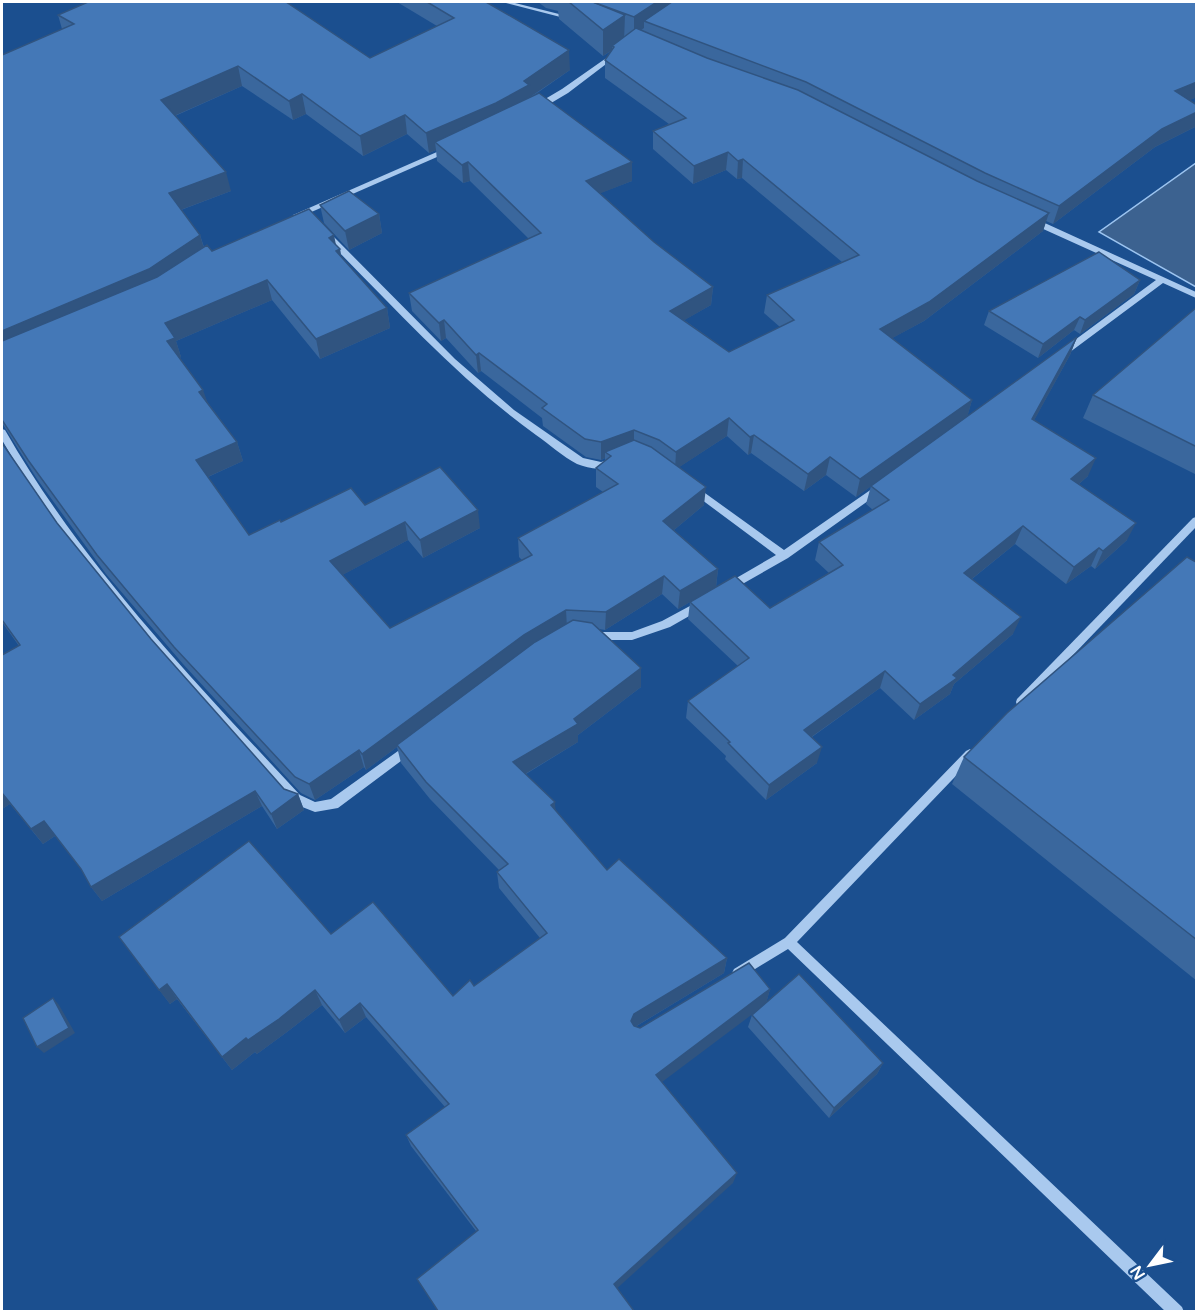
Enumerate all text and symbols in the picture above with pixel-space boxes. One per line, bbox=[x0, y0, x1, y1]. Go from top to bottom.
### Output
north arrow bbox=[1120, 1235, 1180, 1295]
text: N bbox=[1126, 1262, 1150, 1283]

